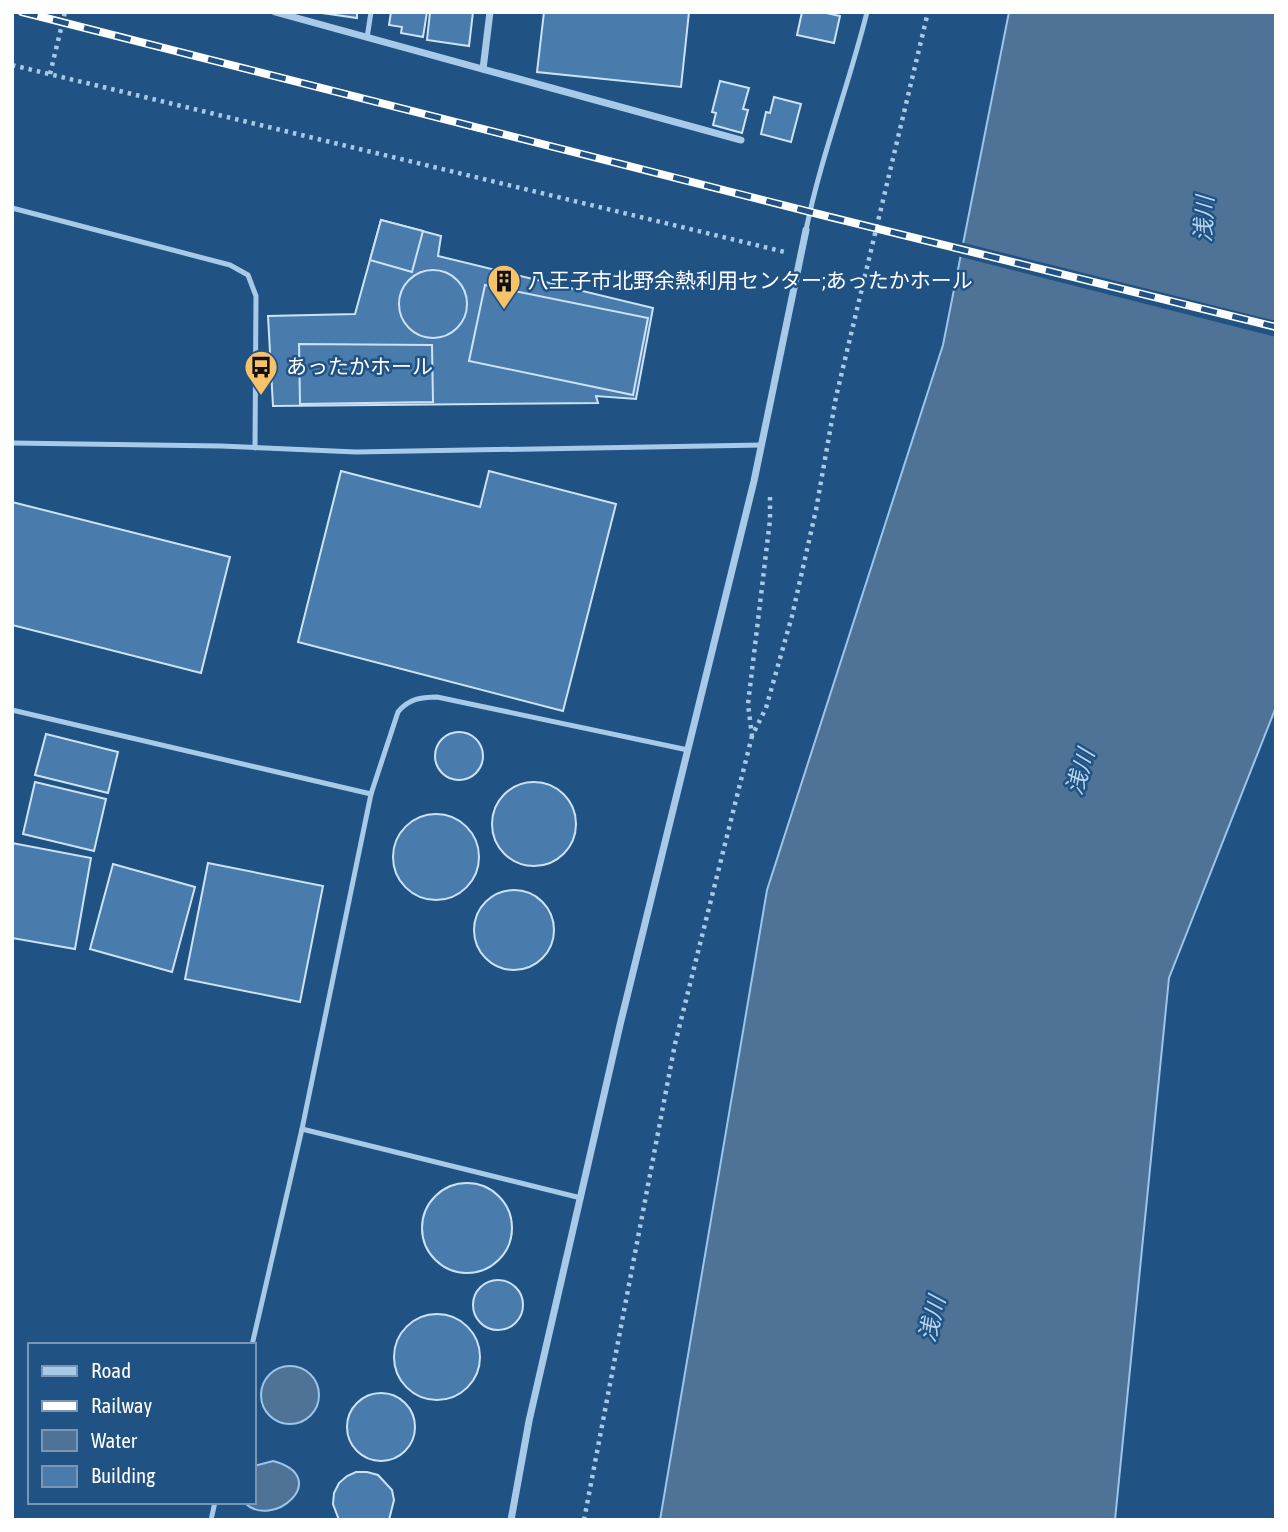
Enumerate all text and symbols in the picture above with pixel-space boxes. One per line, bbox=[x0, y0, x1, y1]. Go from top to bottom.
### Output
water label: 浅川 bbox=[1190, 192, 1218, 243]
building icon: 八王子市北野余熱利用センター;あったかホール bbox=[485, 262, 523, 311]
place label: 八王子市北野余熱利用センター;あったかホール bbox=[528, 268, 973, 292]
bus stop icon: あったかホール bbox=[242, 348, 280, 397]
place label: あったかホール bbox=[286, 354, 433, 378]
water label: 浅川 bbox=[1061, 743, 1100, 798]
water label: 浅川 bbox=[914, 1291, 951, 1344]
legend bbox=[28, 1343, 256, 1504]
text: Road bbox=[91, 1358, 131, 1382]
text: Railway bbox=[91, 1393, 153, 1417]
text: Water bbox=[91, 1428, 138, 1452]
text: Building bbox=[91, 1463, 155, 1487]

